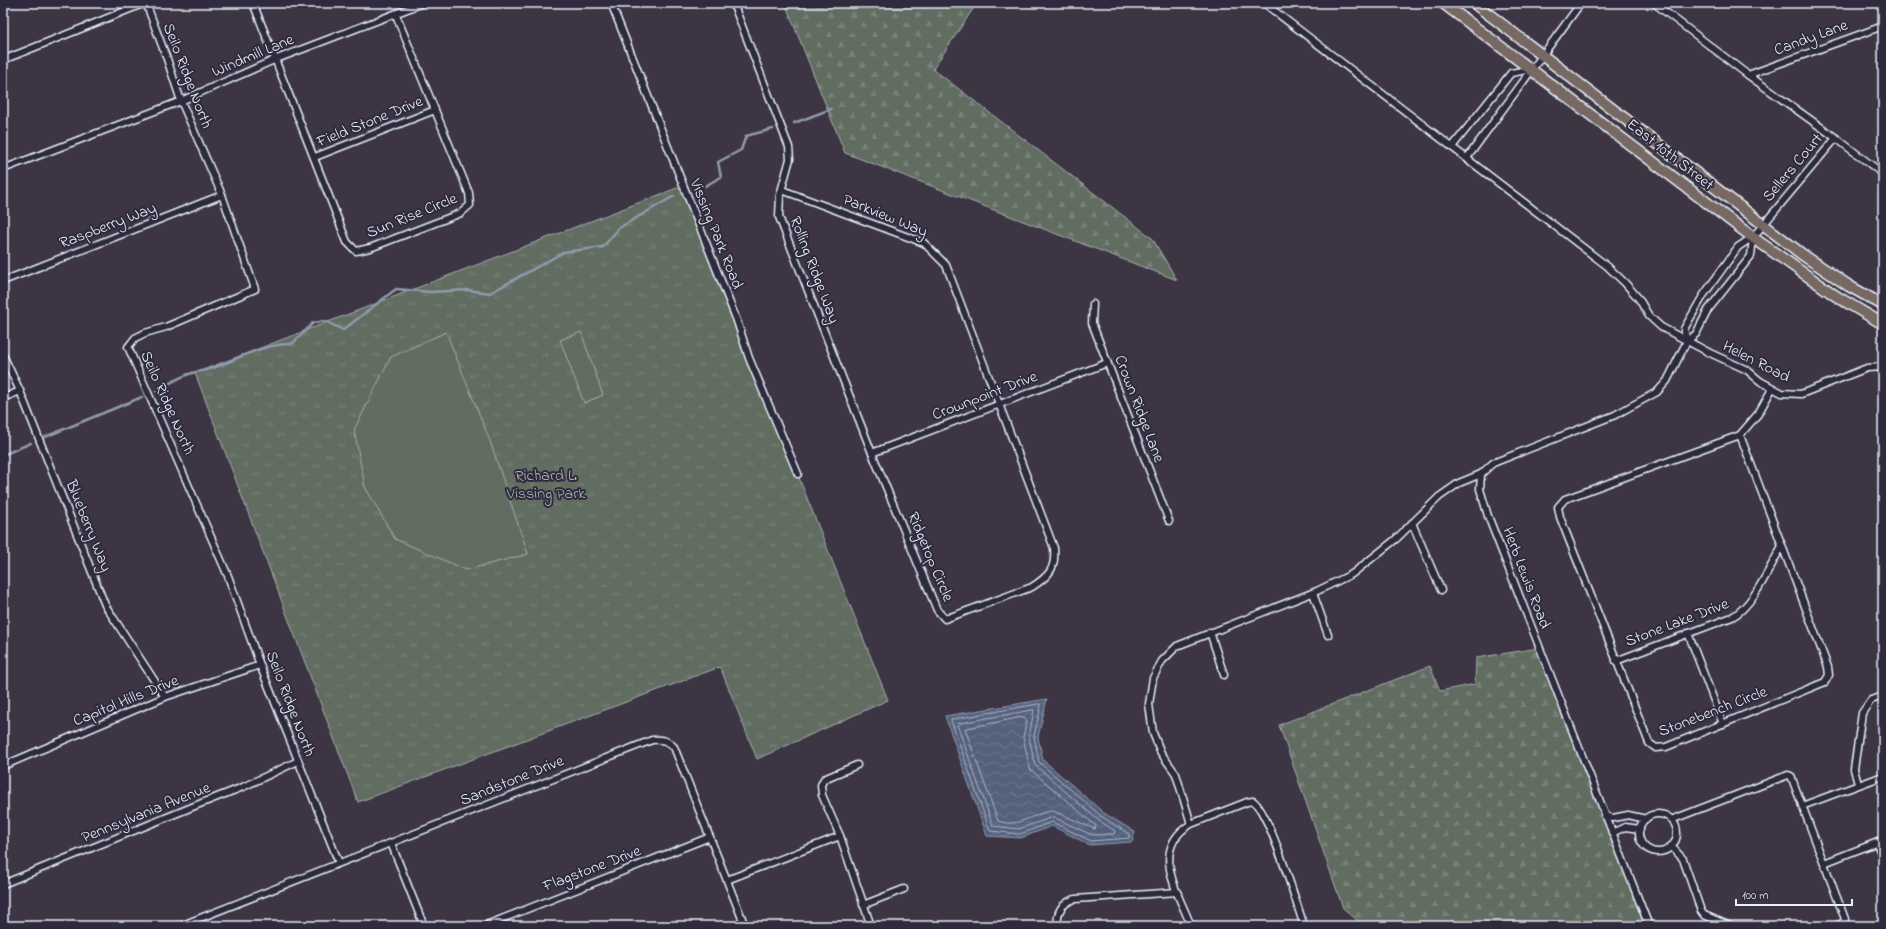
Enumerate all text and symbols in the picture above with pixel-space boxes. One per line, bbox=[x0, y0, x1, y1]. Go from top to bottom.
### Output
street label: Candy Lane bbox=[1771, 13, 1852, 62]
street label: Seilo Ridge North bbox=[156, 20, 218, 132]
street label: Windmill Lane bbox=[208, 28, 299, 84]
street label: Field Stone Drive bbox=[312, 89, 427, 155]
street label: East 10th Street bbox=[1621, 113, 1719, 197]
street label: Sellers Court bbox=[1757, 128, 1829, 208]
street label: Vissing Park Road bbox=[683, 174, 749, 293]
street label: Sun Rise Circle bbox=[363, 187, 462, 245]
street label: Parkview Way bbox=[839, 188, 931, 244]
street label: Raspberry Way bbox=[56, 196, 160, 256]
street label: Rolling Ridge Way bbox=[783, 213, 845, 327]
street label: Helen Road bbox=[1718, 335, 1794, 389]
street label: Seilo Ridge North bbox=[133, 347, 201, 459]
street label: Crown Ridge Lane bbox=[1108, 352, 1171, 467]
street label: Crownpoint Drive bbox=[929, 365, 1042, 427]
park label: Richard L. Vissing Park bbox=[506, 464, 586, 506]
street label: Blueberry Way bbox=[58, 476, 117, 576]
street label: Ridgetop Circle bbox=[900, 509, 960, 606]
street label: Herb Lewis Road bbox=[1496, 524, 1556, 632]
street label: Stone Lake Drive bbox=[1622, 592, 1733, 654]
street label: Seilo Ridge North bbox=[259, 648, 321, 760]
street label: Capitol Hills Drive bbox=[70, 669, 183, 733]
street label: Stonebench Circle bbox=[1655, 680, 1772, 744]
street label: Sandstone Drive bbox=[456, 749, 568, 813]
street label: Pennsylvania Avenue bbox=[78, 776, 215, 850]
street label: Flagstone Drive bbox=[539, 839, 645, 899]
scale bar bbox=[1736, 881, 1852, 907]
text: 100 m bbox=[1742, 887, 1769, 905]

